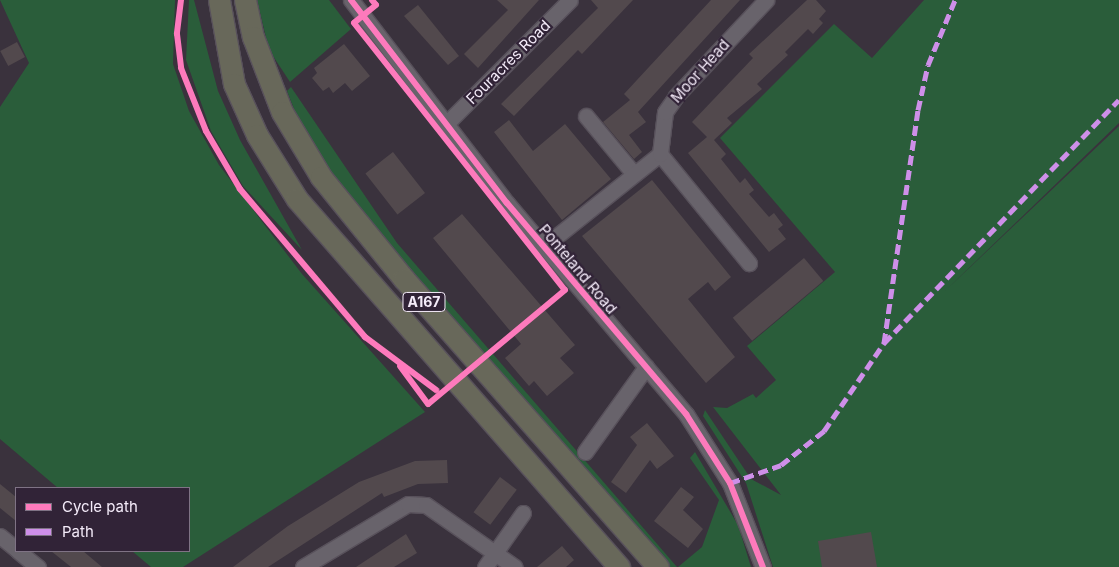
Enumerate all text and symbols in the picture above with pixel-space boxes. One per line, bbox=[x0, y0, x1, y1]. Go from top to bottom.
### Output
street label: Fouracres Road bbox=[462, 16, 554, 108]
street label: Moor Head bbox=[667, 36, 733, 106]
street label: Ponteland Road bbox=[535, 221, 621, 317]
road number: A167 bbox=[402, 290, 446, 314]
legend bbox=[15, 487, 190, 552]
text: Cycle path bbox=[62, 497, 138, 516]
text: Path bbox=[62, 522, 94, 541]

